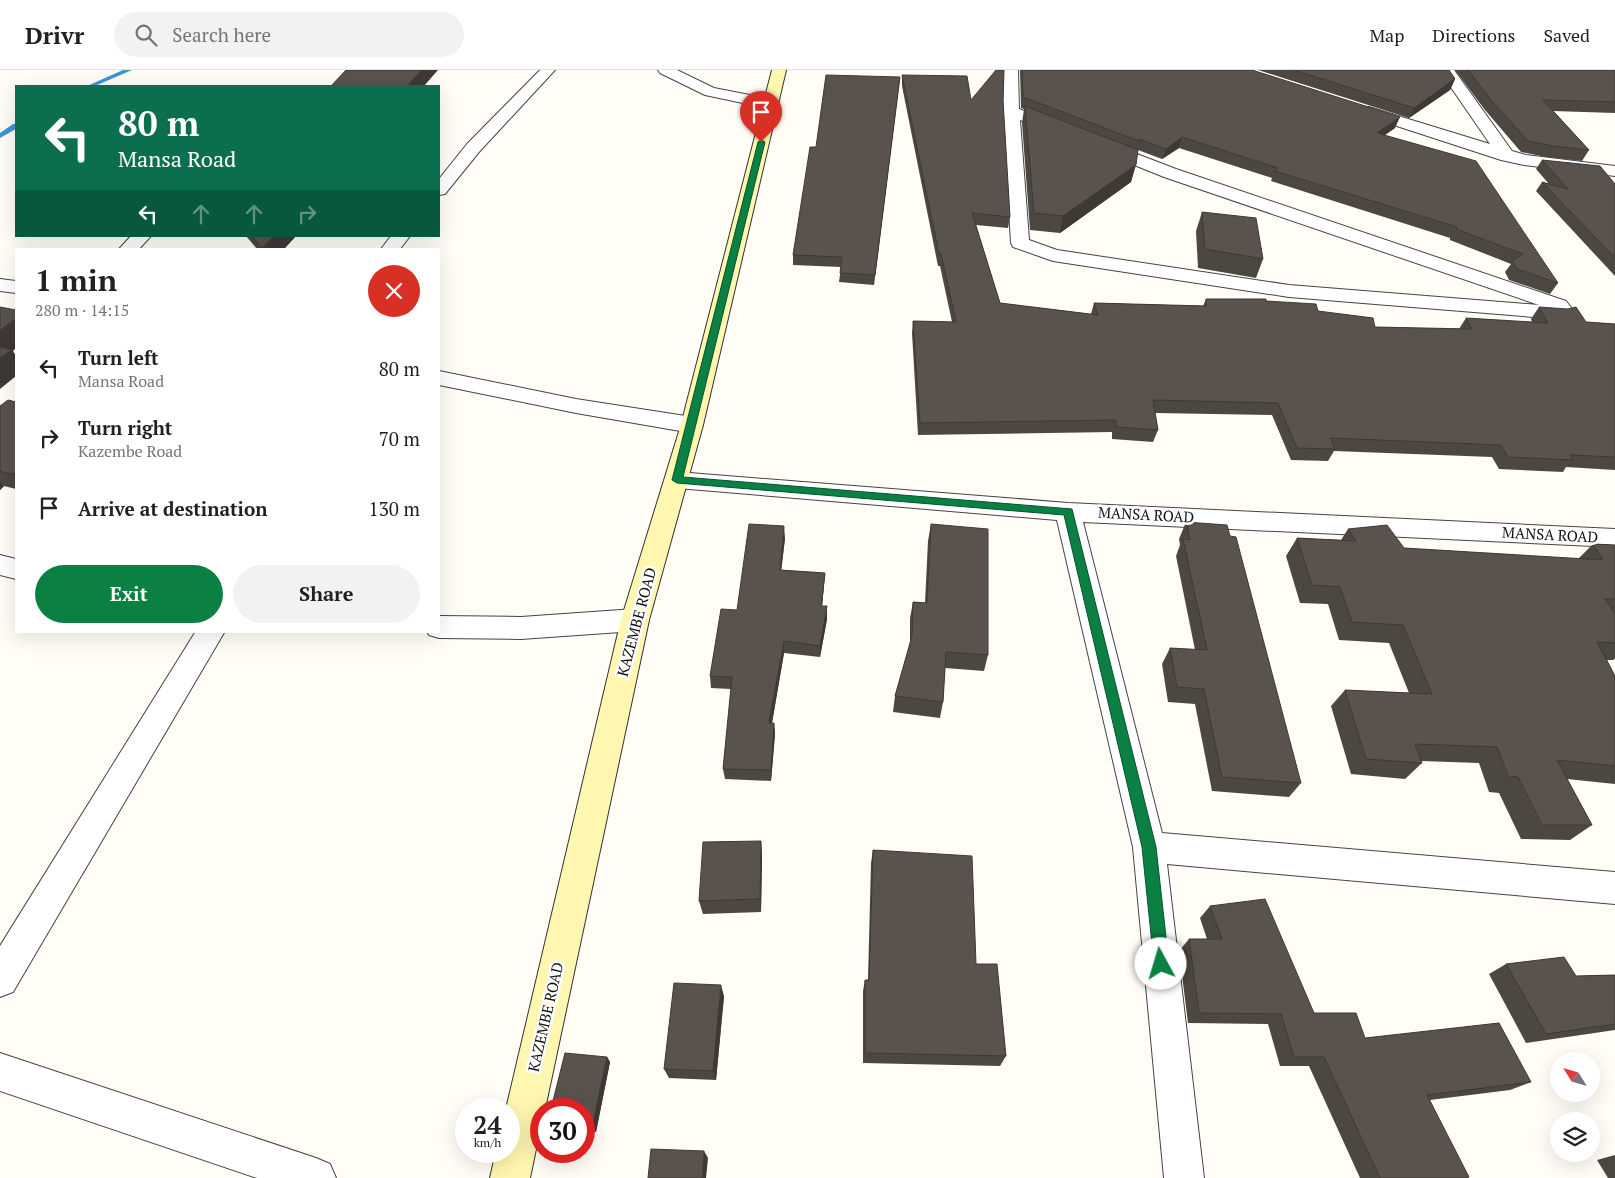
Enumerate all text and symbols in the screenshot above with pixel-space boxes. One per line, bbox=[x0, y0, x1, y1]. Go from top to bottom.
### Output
search box bbox=[114, 12, 464, 57]
text: Drivr bbox=[25, 19, 84, 51]
icon: search bbox=[132, 21, 160, 49]
text: Search here bbox=[172, 22, 271, 47]
text: Map bbox=[1369, 23, 1404, 47]
text: Directions bbox=[1432, 23, 1515, 47]
text: Saved bbox=[1543, 23, 1590, 47]
pin bbox=[740, 91, 782, 142]
icon: arrive bbox=[747, 98, 775, 126]
text: 80 m bbox=[118, 100, 199, 146]
icon: left bbox=[35, 105, 100, 170]
text: Mansa Road bbox=[118, 144, 236, 173]
icon: left bbox=[134, 200, 162, 228]
icon: ahead bbox=[187, 200, 215, 228]
icon: ahead bbox=[240, 200, 268, 228]
icon: right bbox=[293, 200, 321, 228]
text: 1 min bbox=[35, 260, 117, 300]
button: close bbox=[368, 265, 420, 317]
text: 280 m · 14:15 bbox=[35, 299, 129, 321]
text: Turn left bbox=[78, 345, 159, 370]
icon: left bbox=[35, 354, 63, 382]
text: 80 m bbox=[379, 356, 420, 381]
text: Mansa Road bbox=[78, 370, 164, 392]
text: Turn right bbox=[78, 415, 172, 440]
icon: right bbox=[35, 424, 63, 452]
text: 70 m bbox=[379, 426, 420, 451]
text: Kazembe Road bbox=[78, 440, 182, 462]
icon: arrive bbox=[35, 494, 63, 522]
text: Arrive at destination bbox=[78, 496, 267, 521]
text: 130 m bbox=[369, 496, 420, 521]
street label: MANSA ROAD bbox=[1098, 501, 1195, 527]
street label: MANSA ROAD bbox=[1502, 521, 1599, 547]
button: Exit bbox=[35, 565, 223, 623]
button: Share bbox=[233, 565, 420, 623]
street label: KAZEMBE ROAD bbox=[612, 565, 660, 678]
position arrow bbox=[1134, 937, 1186, 989]
street label: KAZEMBE ROAD bbox=[523, 960, 567, 1074]
north arrow bbox=[1550, 1052, 1600, 1102]
map controls bbox=[1550, 1052, 1600, 1162]
speed limit sign: 30 bbox=[530, 1098, 595, 1163]
text: 24 bbox=[473, 1108, 502, 1141]
button: layers bbox=[1550, 1112, 1600, 1162]
text: km/h bbox=[474, 1135, 501, 1150]

